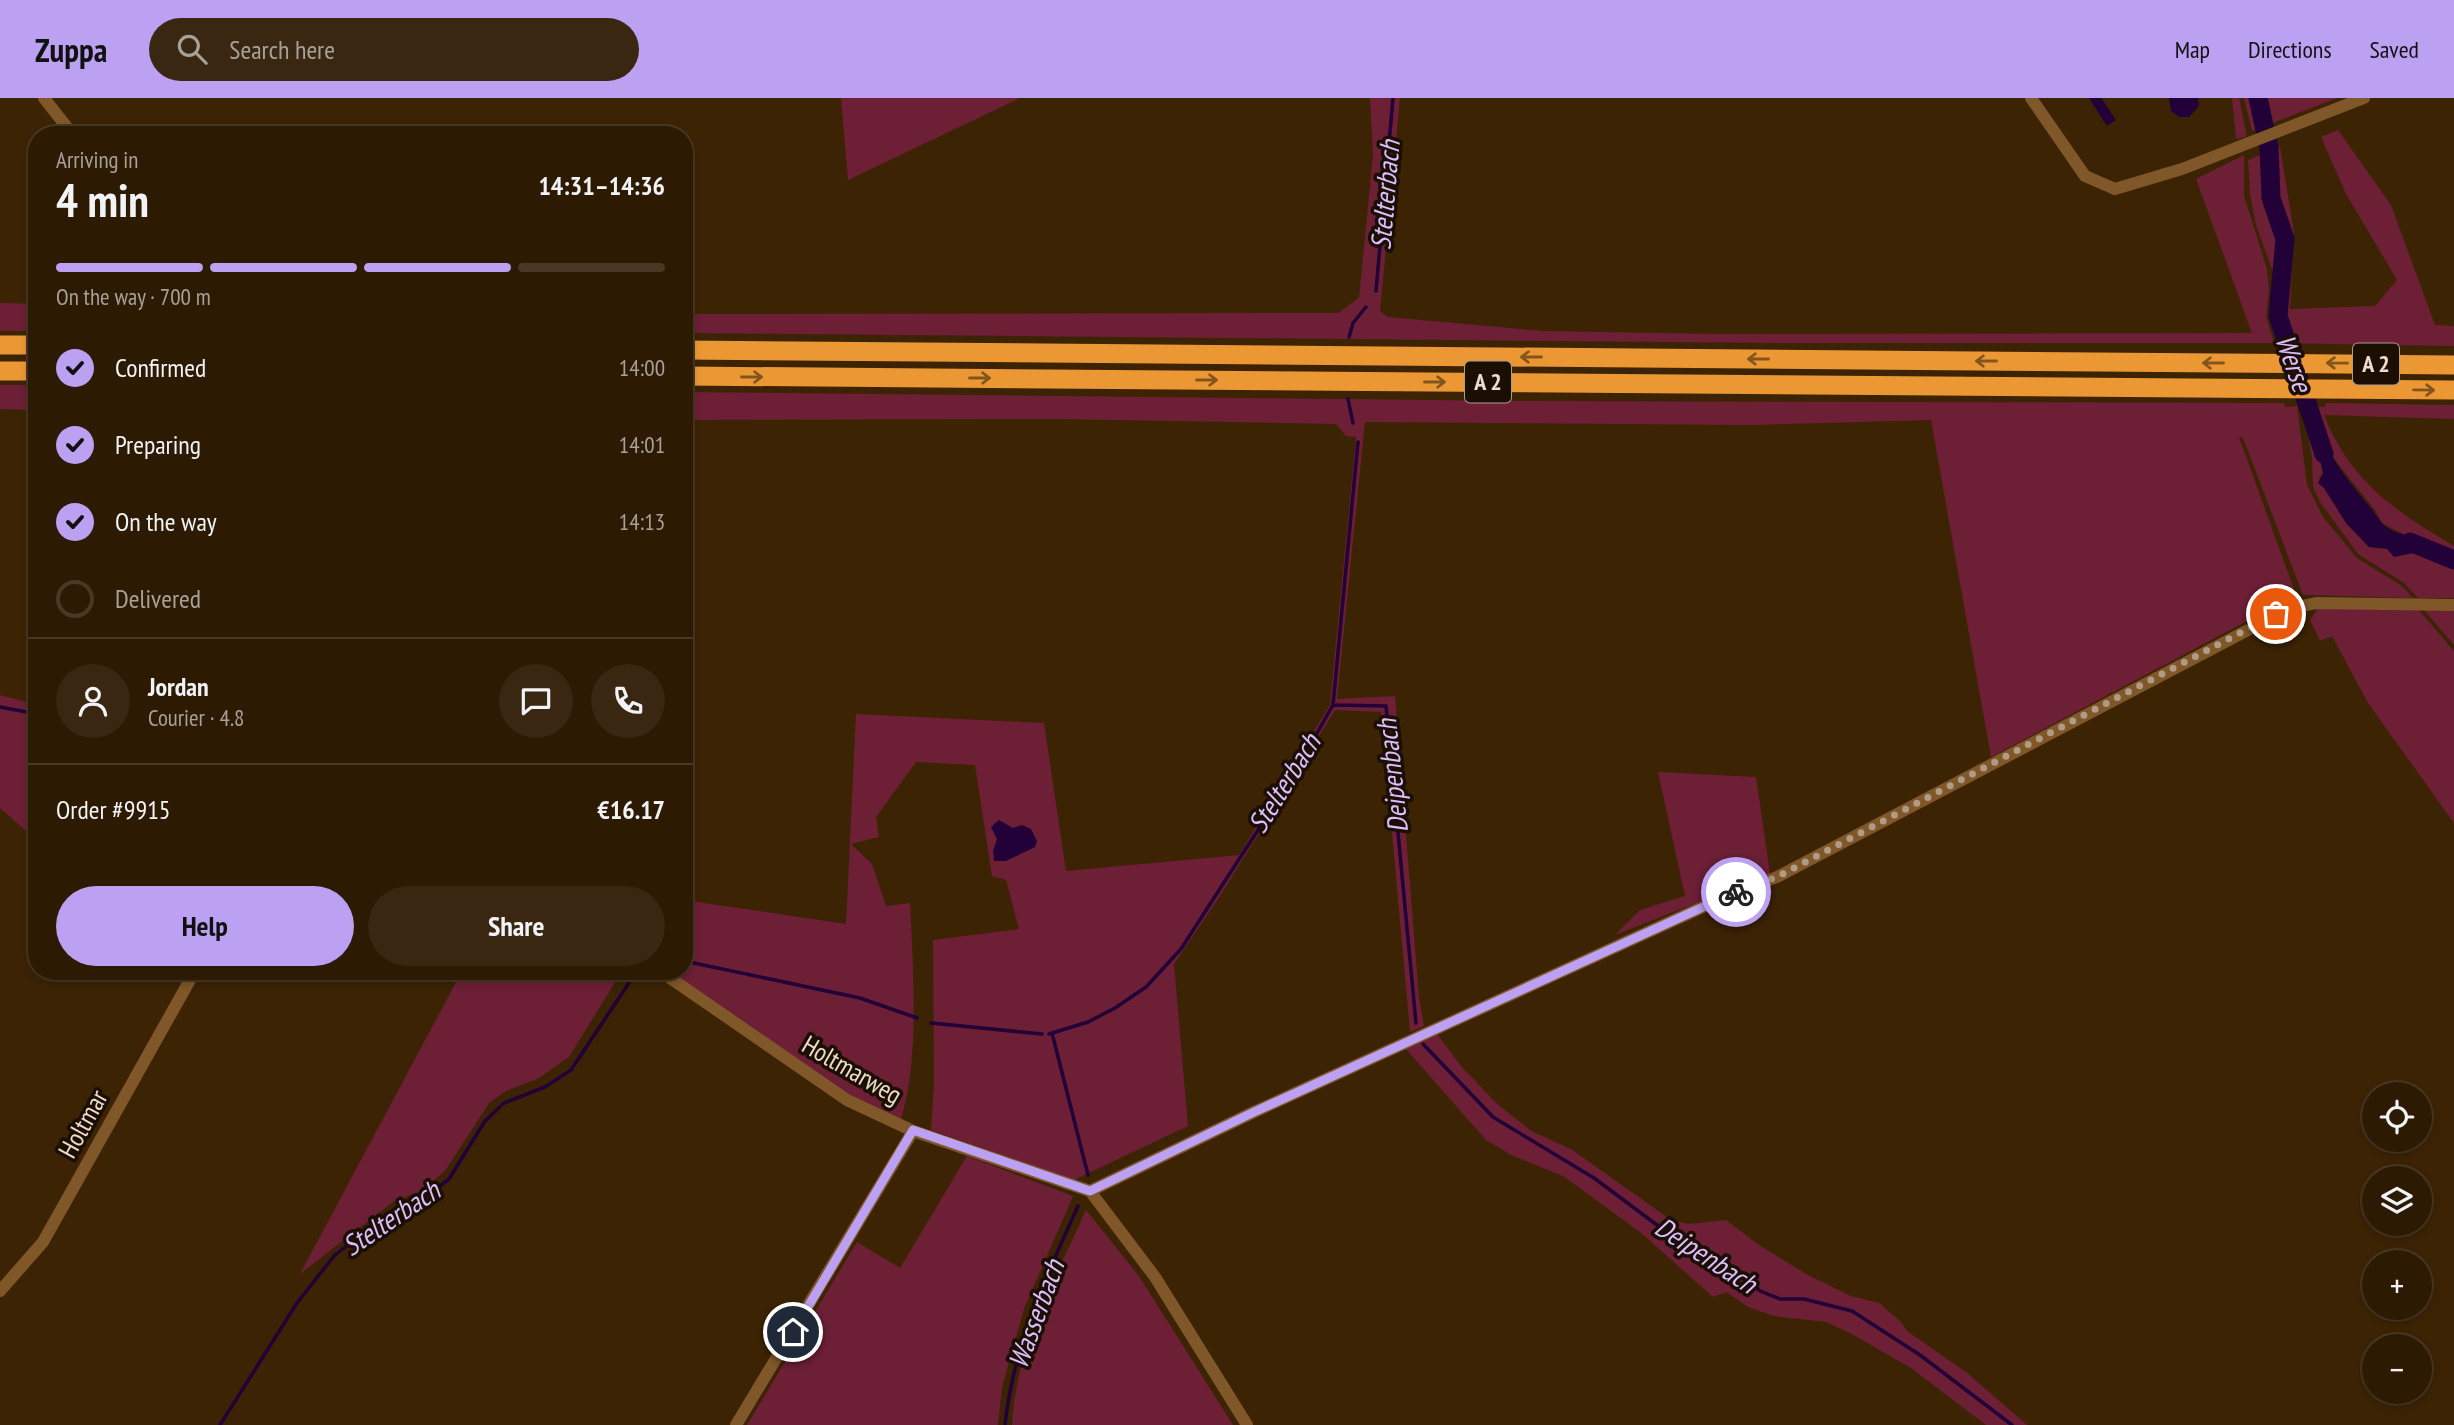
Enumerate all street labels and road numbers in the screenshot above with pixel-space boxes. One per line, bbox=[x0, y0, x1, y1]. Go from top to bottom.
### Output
road number: A 2 bbox=[2353, 344, 2399, 384]
road number: A 2 bbox=[1465, 362, 1511, 402]
street label: Holtmarweg bbox=[796, 1028, 908, 1111]
street label: Holtmar bbox=[50, 1084, 115, 1164]

